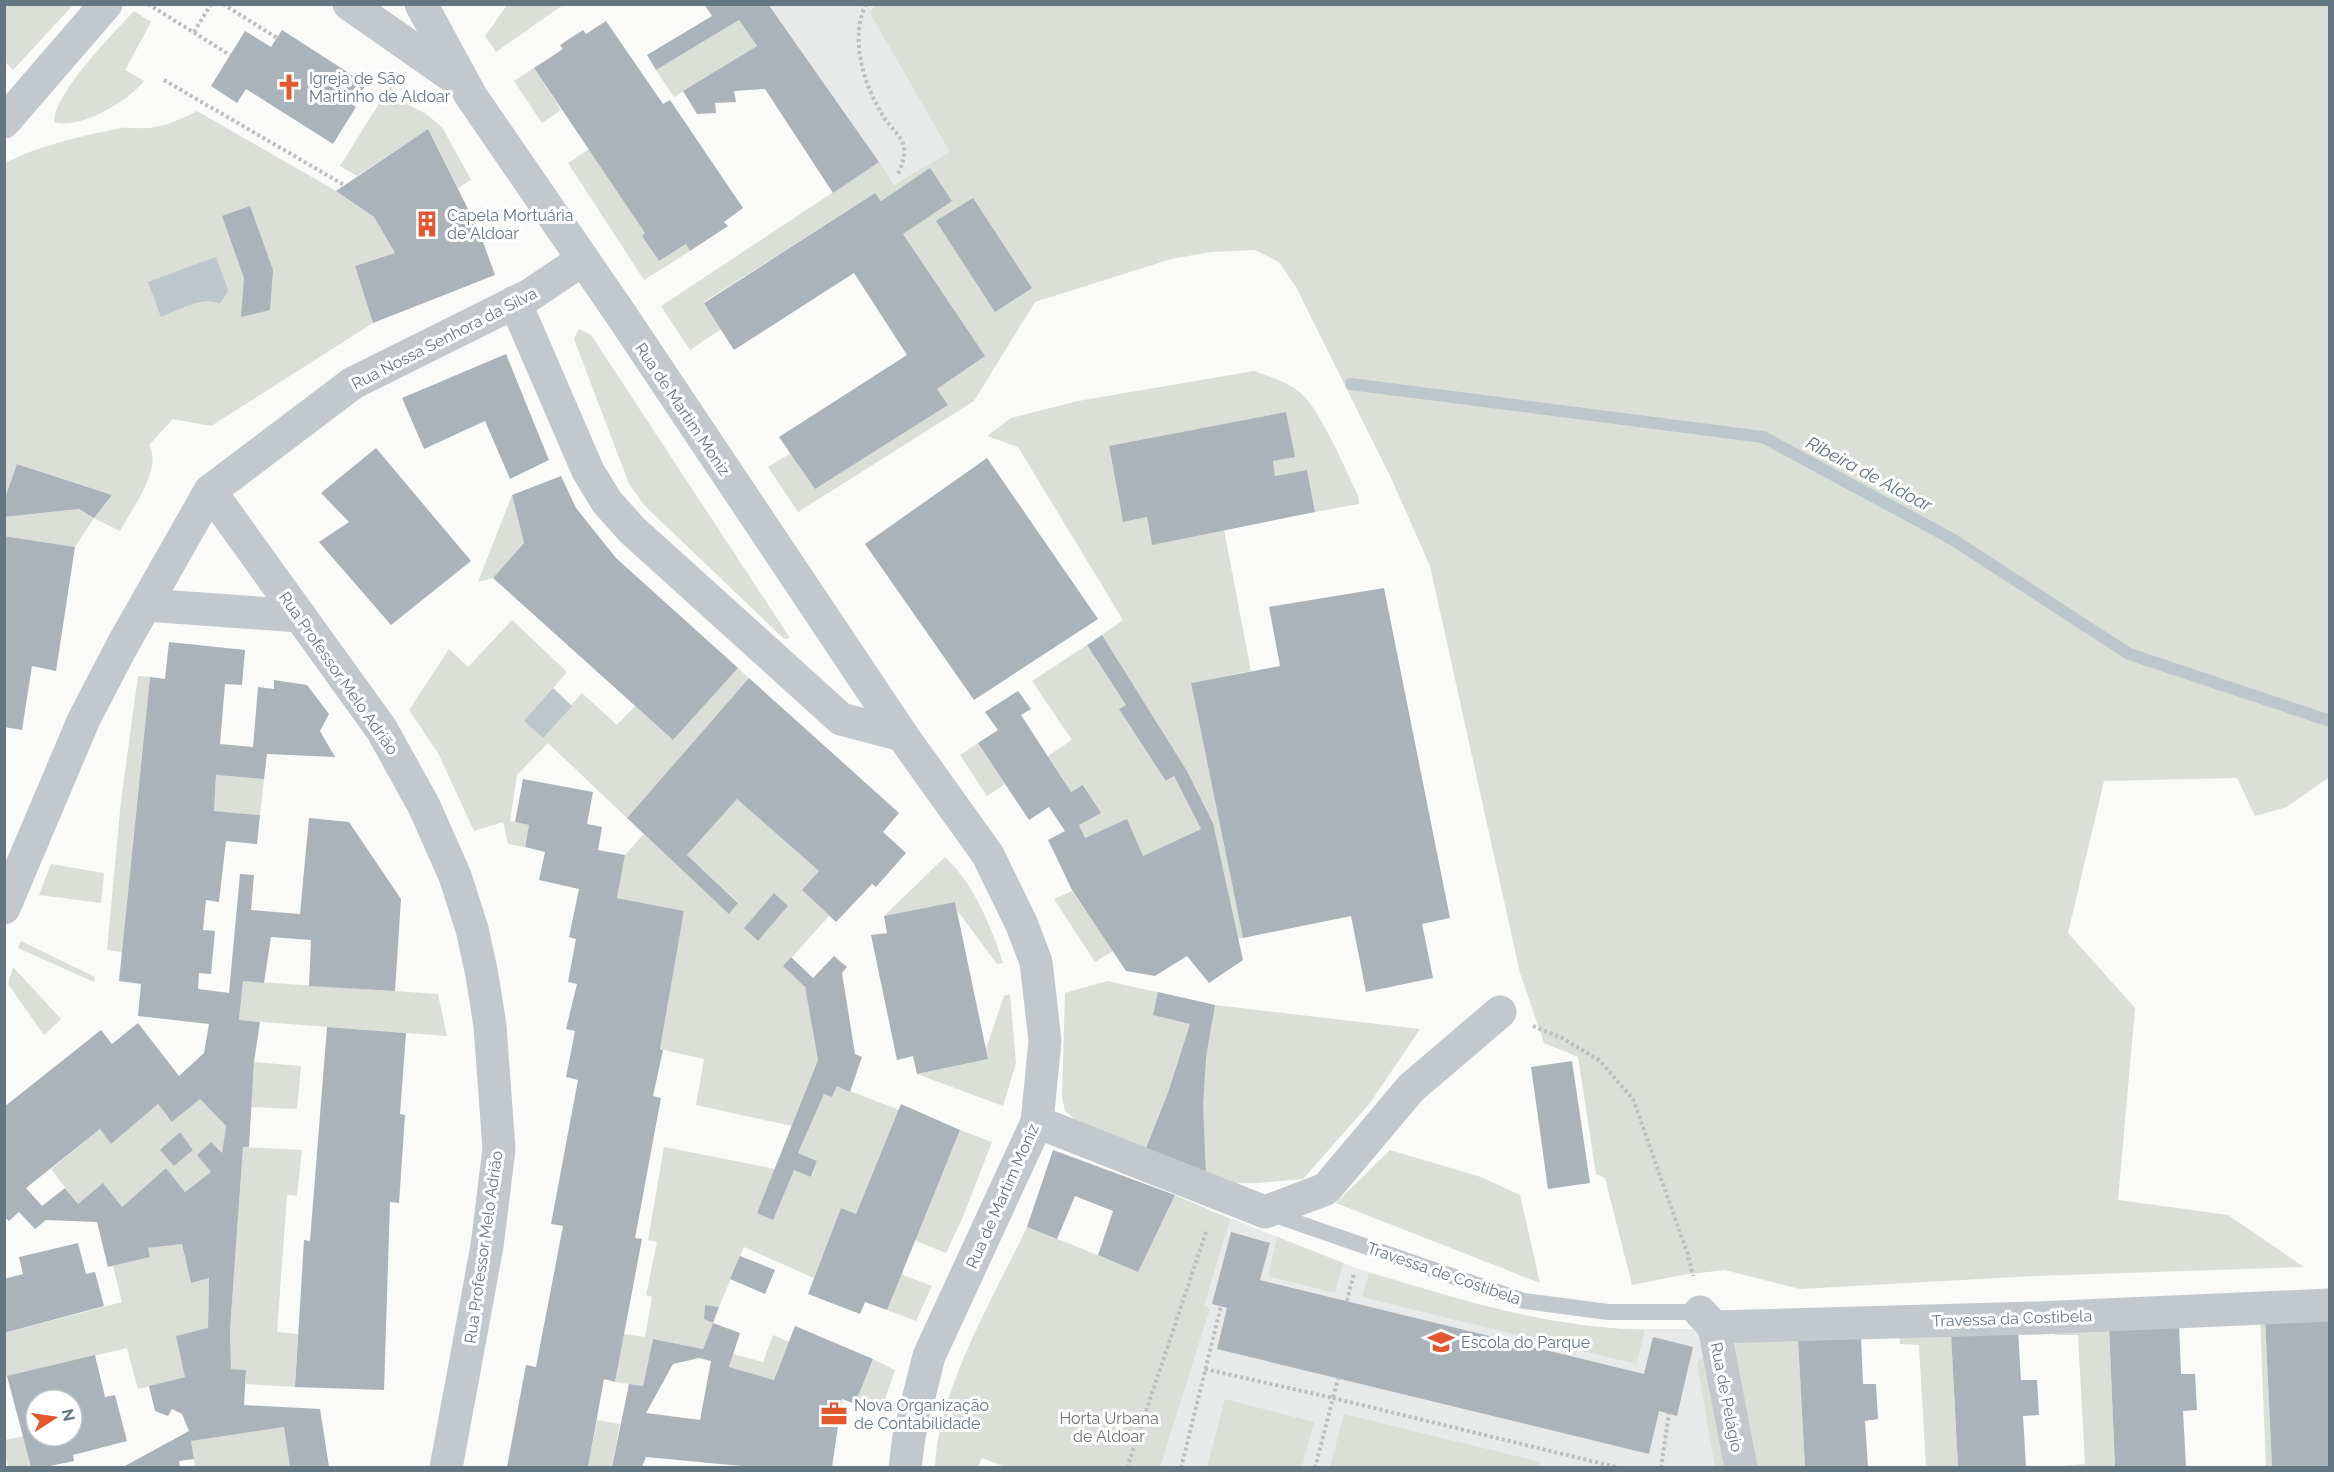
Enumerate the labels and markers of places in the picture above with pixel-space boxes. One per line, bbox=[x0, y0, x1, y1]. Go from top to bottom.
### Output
place label: Igreja de São Martinho de Aldoar bbox=[309, 69, 451, 106]
church icon: Igreja de São Martinho de Aldoar bbox=[274, 72, 304, 102]
place label: Capela Mortuária de Aldoar bbox=[447, 206, 574, 243]
building icon: Capela Mortuária de Aldoar bbox=[412, 209, 442, 239]
school or university icon: Escola do Parque bbox=[1426, 1327, 1456, 1357]
place label: Escola do Parque bbox=[1461, 1333, 1590, 1352]
place label: Nova Organização de Contabilidade bbox=[854, 1396, 989, 1433]
office icon: Nova Organização de Contabilidade bbox=[819, 1399, 849, 1429]

